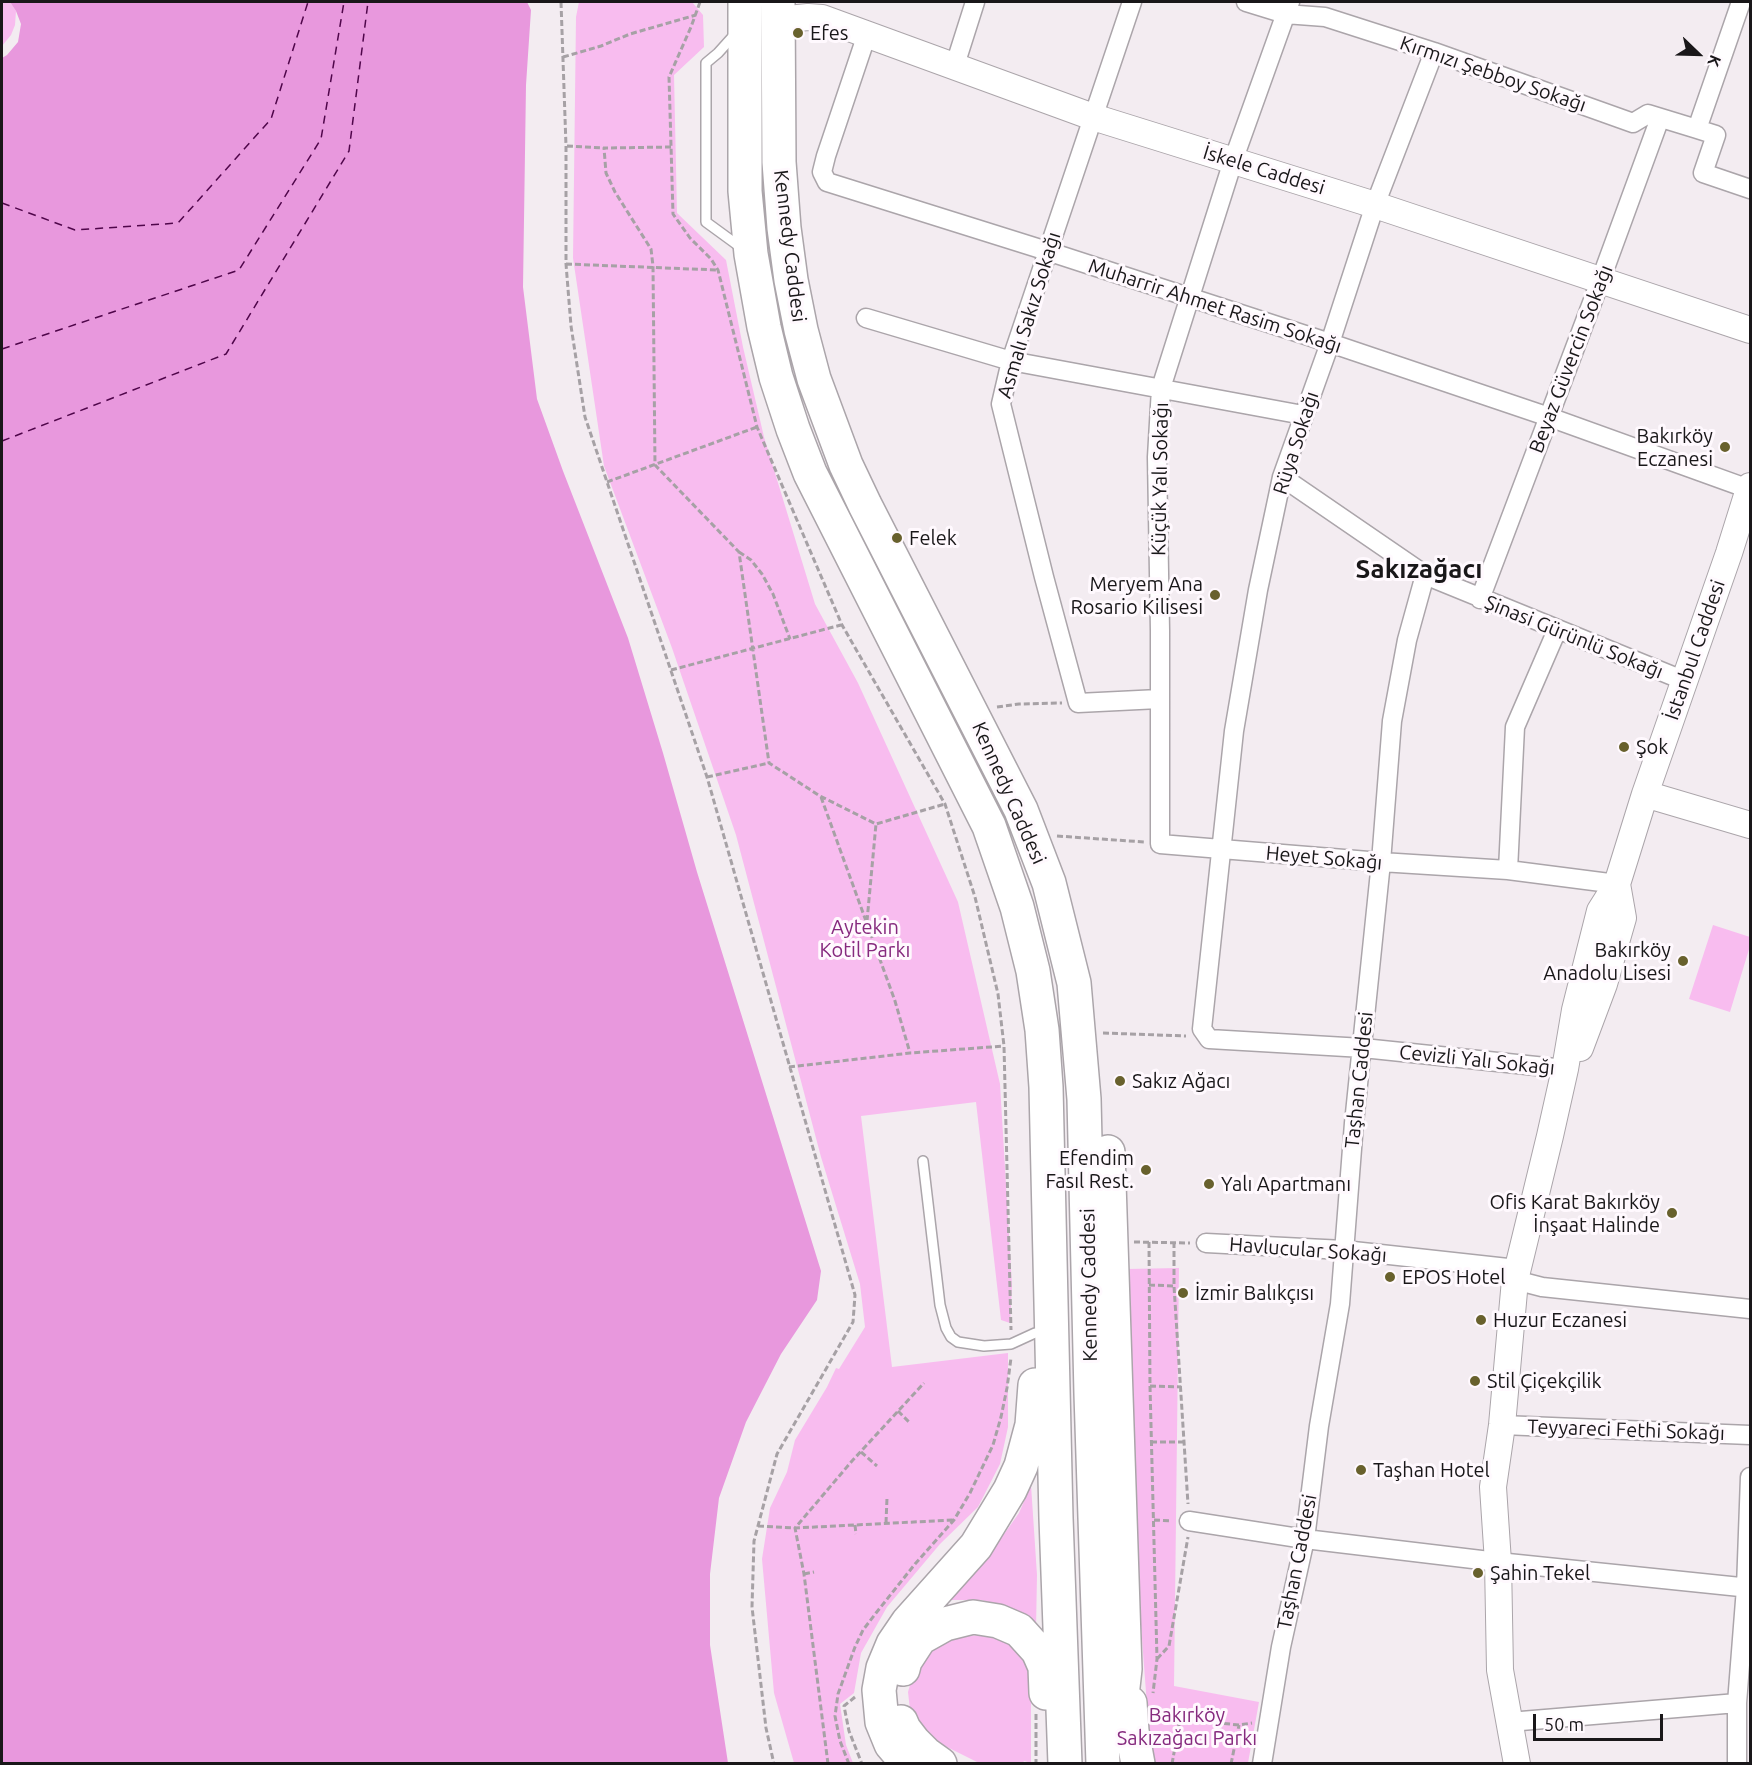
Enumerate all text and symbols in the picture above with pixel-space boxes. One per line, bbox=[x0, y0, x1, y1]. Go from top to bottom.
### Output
place label: Efes bbox=[810, 21, 849, 45]
north arrow bbox=[1668, 24, 1728, 84]
marker: Efes bbox=[791, 26, 805, 40]
street label: Kırmızı Şebboy Sokağı bbox=[1397, 31, 1589, 117]
text: K bbox=[1704, 53, 1725, 69]
street label: İskele Caddesi bbox=[1200, 140, 1328, 200]
street label: Kennedy Caddesi bbox=[769, 168, 811, 324]
street label: Asmalı Sakız Sokağı bbox=[992, 229, 1066, 401]
street label: Muharrir Ahmet Rasim Sokağı bbox=[1085, 254, 1345, 358]
street label: Beyaz Güvercin Sokağı bbox=[1524, 262, 1618, 456]
street label: Rüya Sokağı bbox=[1268, 388, 1324, 498]
street label: Küçük Yalı Sokağı bbox=[1147, 402, 1173, 556]
place label: Bakırköy Eczanesi bbox=[1636, 424, 1713, 471]
marker: Bakırköy Eczanesi bbox=[1718, 440, 1732, 454]
place label: Felek bbox=[909, 526, 957, 550]
marker: Felek bbox=[890, 531, 904, 545]
district label: Sakızağacı bbox=[1356, 553, 1482, 585]
place label: Meryem Ana Rosario Kilisesi bbox=[1070, 572, 1203, 619]
street label: İstanbul Caddesi bbox=[1660, 577, 1730, 723]
marker: Meryem Ana Rosario Kilisesi bbox=[1208, 588, 1222, 602]
street label: Şinasi Gürünlü Sokağı bbox=[1481, 590, 1667, 684]
street label: Kennedy Caddesi bbox=[967, 718, 1051, 868]
place label: Şok bbox=[1636, 735, 1668, 759]
marker: Şok bbox=[1617, 740, 1631, 754]
street label: Heyet Sokağı bbox=[1265, 841, 1383, 875]
park label: Aytekin Kotil Parkı bbox=[820, 915, 910, 962]
place label: Bakırköy Anadolu Lisesi bbox=[1543, 938, 1671, 985]
marker: Bakırköy Anadolu Lisesi bbox=[1676, 954, 1690, 968]
street label: Taşhan Caddesi bbox=[1340, 1010, 1378, 1150]
street label: Cevizli Yalı Sokağı bbox=[1398, 1040, 1556, 1080]
place label: Sakız Ağacı bbox=[1132, 1069, 1230, 1093]
marker: Sakız Ağacı bbox=[1113, 1074, 1127, 1088]
place label: Efendim Fasıl Rest. bbox=[1045, 1146, 1134, 1193]
marker: Efendim Fasıl Rest. bbox=[1139, 1163, 1153, 1177]
place label: Yalı Apartmanı bbox=[1221, 1172, 1351, 1196]
marker: Yalı Apartmanı bbox=[1202, 1177, 1216, 1191]
place label: Ofis Karat Bakırköy İnşaat Halinde bbox=[1490, 1190, 1660, 1237]
marker: Ofis Karat Bakırköy İnşaat Halinde bbox=[1665, 1206, 1679, 1220]
street label: Kennedy Caddesi bbox=[1076, 1208, 1102, 1362]
street label: Havlucular Sokağı bbox=[1228, 1233, 1388, 1267]
place label: EPOS Hotel bbox=[1402, 1265, 1505, 1289]
marker: EPOS Hotel bbox=[1383, 1270, 1397, 1284]
place label: İzmir Balıkçısı bbox=[1195, 1281, 1314, 1305]
marker: İzmir Balıkçısı bbox=[1176, 1286, 1190, 1300]
place label: Huzur Eczanesi bbox=[1493, 1308, 1627, 1332]
marker: Huzur Eczanesi bbox=[1474, 1313, 1488, 1327]
place label: Stil Çiçekçilik bbox=[1487, 1369, 1602, 1393]
marker: Stil Çiçekçilik bbox=[1468, 1374, 1482, 1388]
street label: Teyyareci Fethi Sokağı bbox=[1527, 1415, 1725, 1445]
place label: Taşhan Hotel bbox=[1373, 1458, 1490, 1482]
marker: Taşhan Hotel bbox=[1354, 1463, 1368, 1477]
street label: Taşhan Caddesi bbox=[1272, 1492, 1322, 1632]
place label: Şahin Tekel bbox=[1490, 1561, 1590, 1585]
marker: Şahin Tekel bbox=[1471, 1566, 1485, 1580]
scale bar bbox=[1536, 1702, 1666, 1740]
park label: Bakırköy Sakızağacı Parkı bbox=[1117, 1703, 1257, 1750]
text: 50 m bbox=[1544, 1714, 1584, 1734]

